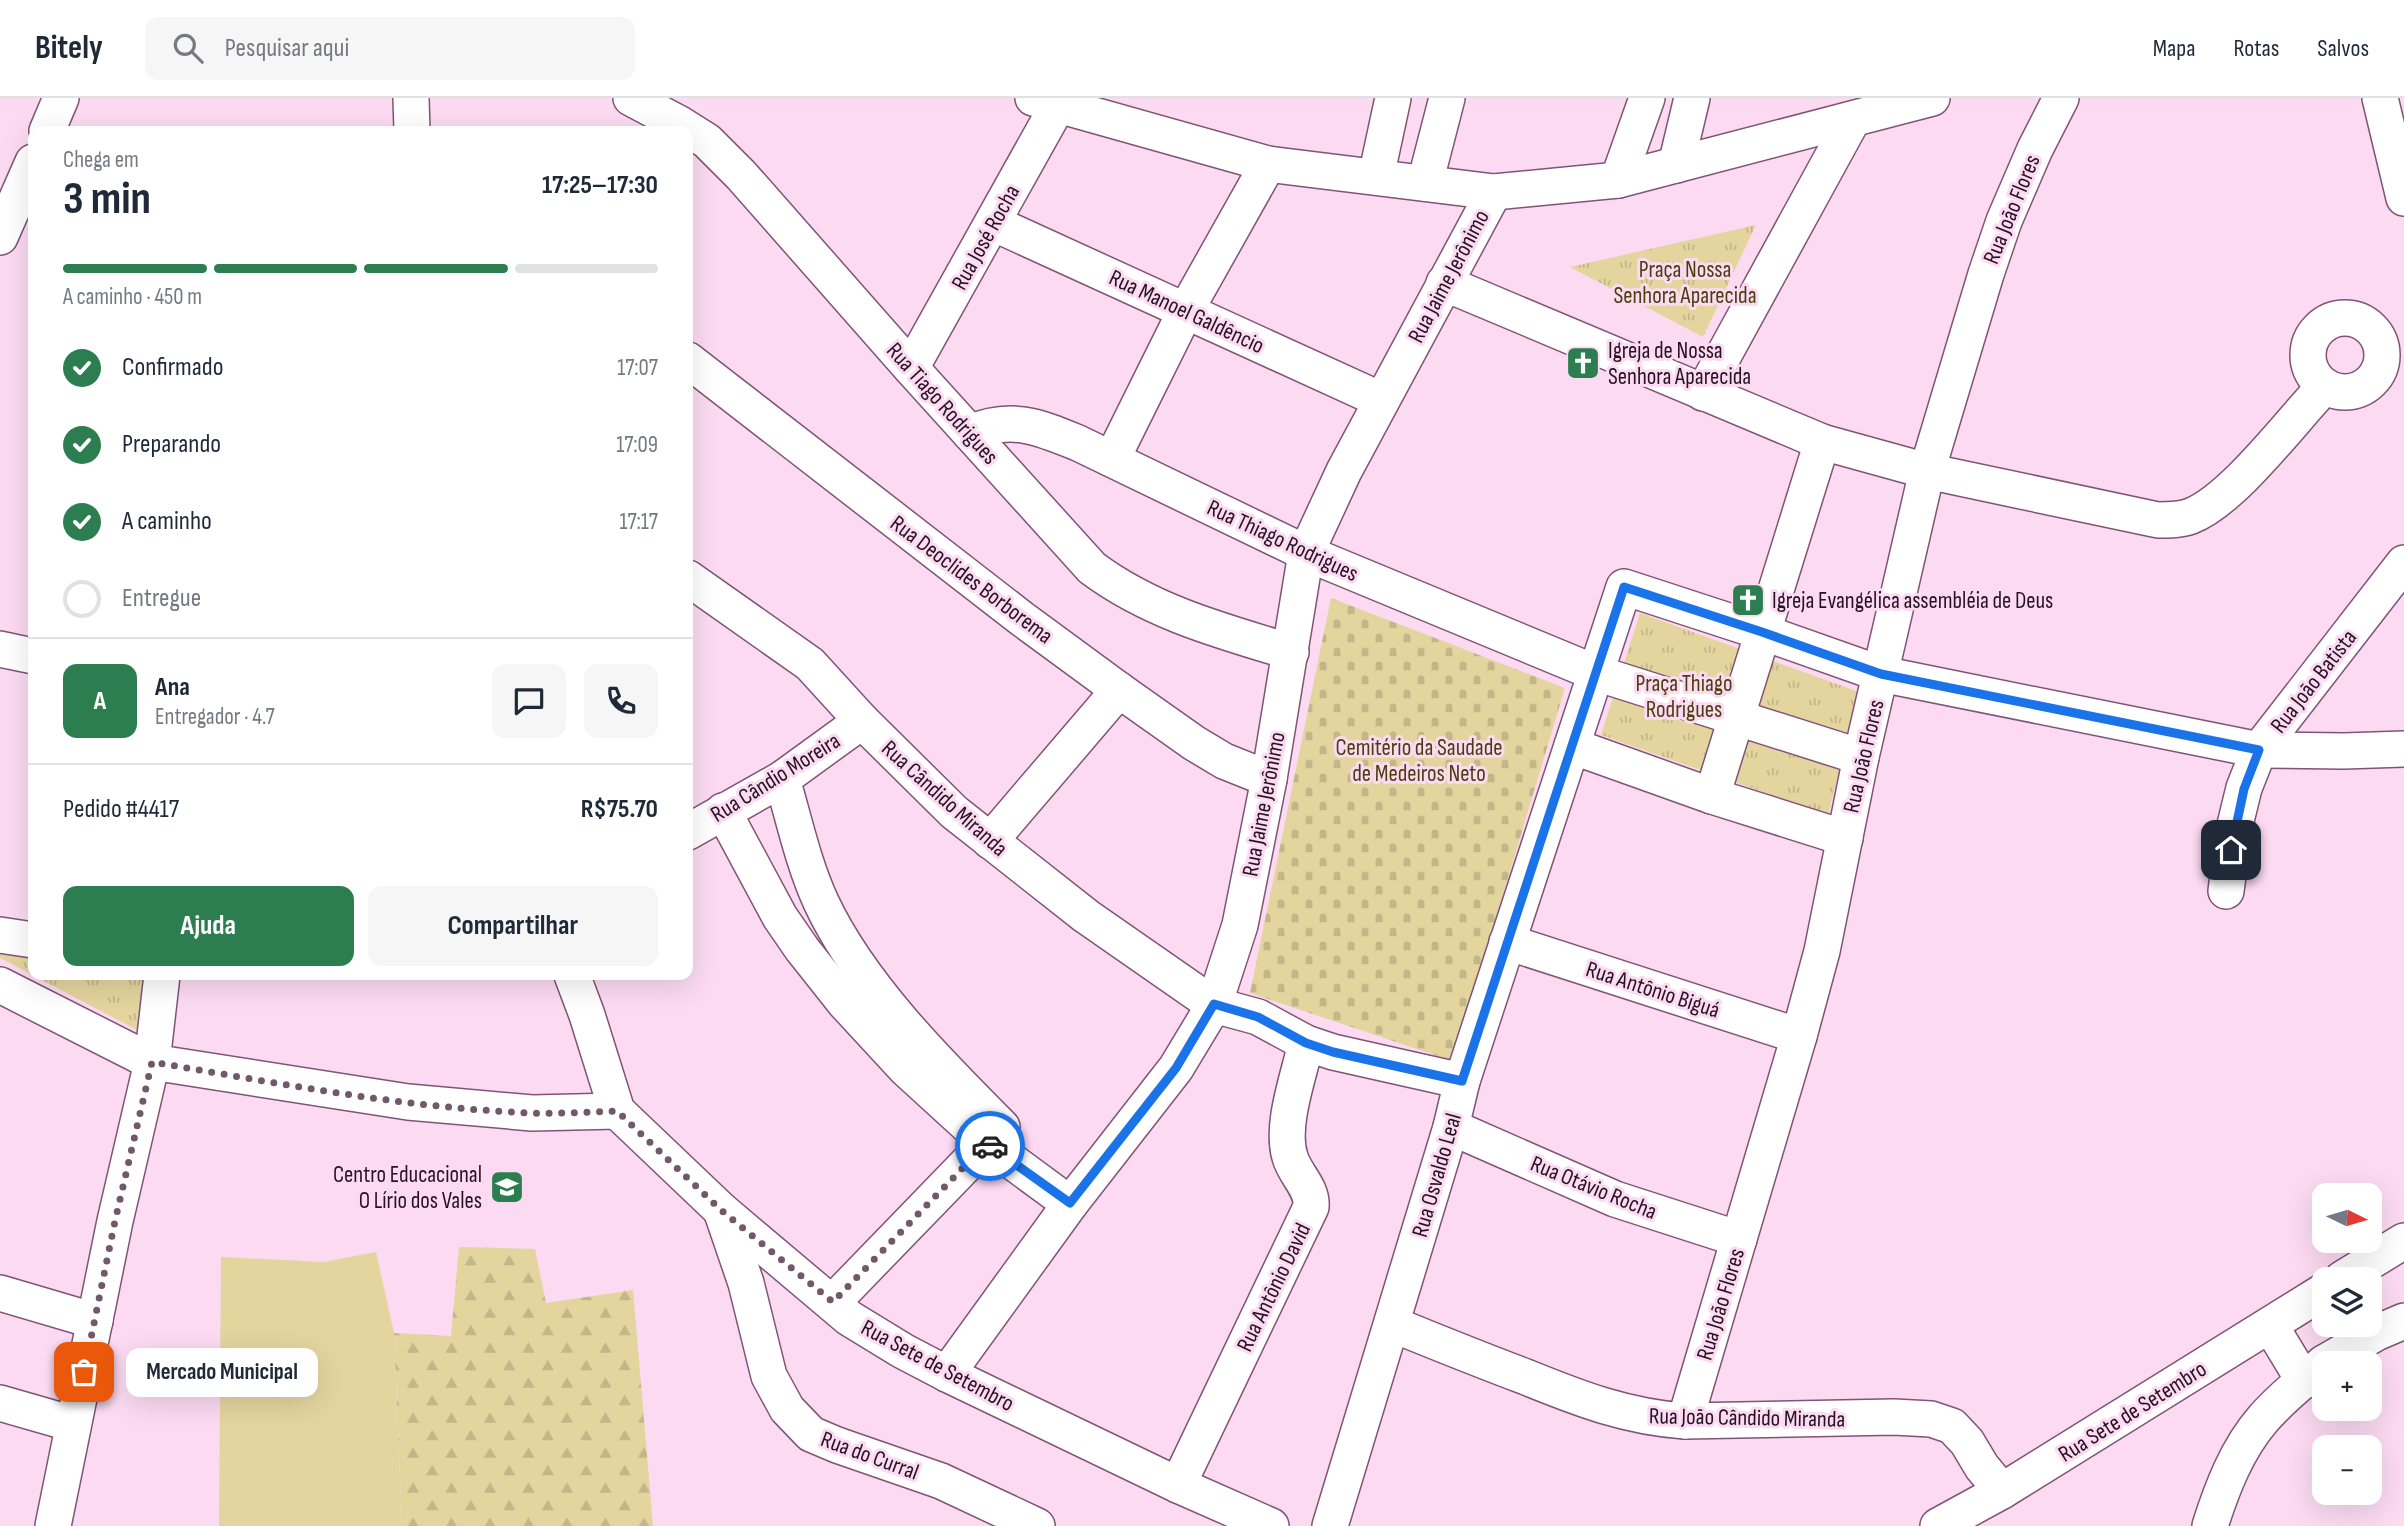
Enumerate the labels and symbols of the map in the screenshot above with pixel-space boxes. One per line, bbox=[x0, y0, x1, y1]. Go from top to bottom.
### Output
street label: Rua João Flores bbox=[1977, 151, 2047, 268]
street label: Rua José Rocha bbox=[946, 180, 1026, 295]
street label: Rua Jaime Jerônimo bbox=[1402, 205, 1496, 348]
park label: Praça Nossa Senhora Aparecida bbox=[1613, 256, 1757, 310]
street label: Rua Manoel Galdêncio bbox=[1105, 264, 1269, 360]
street label: Rua Tiago Rodrigues bbox=[880, 337, 1004, 470]
place label: Igreja de Nossa Senhora Aparecida bbox=[1608, 337, 1751, 391]
church icon: Igreja de Nossa Senhora Aparecida bbox=[1564, 344, 1602, 382]
street label: Rua Thiago Rodrigues bbox=[1202, 494, 1363, 588]
street label: Rua Deoclides Borborema bbox=[885, 510, 1058, 650]
church icon: Igreja Evangélica assembléia de Deus bbox=[1729, 581, 1767, 619]
place label: Igreja Evangélica assembléia de Deus bbox=[1772, 587, 2053, 615]
street label: Rua João Batista bbox=[2265, 624, 2363, 739]
park label: Praça Thiago Rodrigues bbox=[1636, 670, 1732, 724]
street label: Rua João Flores bbox=[1837, 697, 1891, 816]
street label: Rua Cândio Moreira bbox=[706, 727, 845, 829]
street label: Rua Jaime Jerônimo bbox=[1236, 730, 1292, 879]
park label: Cemitério da Saudade de Medeiros Neto bbox=[1335, 734, 1503, 788]
street label: Rua Cândido Miranda bbox=[875, 735, 1013, 863]
pin bbox=[2201, 820, 2261, 880]
street label: Rua Antônio Biguá bbox=[1582, 955, 1723, 1025]
street label: Rua Osvaldo Leal bbox=[1406, 1110, 1468, 1240]
courier bbox=[955, 1111, 1025, 1181]
street label: Rua Otávio Rocha bbox=[1526, 1150, 1661, 1226]
place label: Centro Educacional O Lírio dos Vales bbox=[333, 1161, 482, 1215]
school or university icon: Centro Educacional O Lírio dos Vales bbox=[488, 1168, 526, 1206]
north arrow bbox=[2312, 1183, 2382, 1253]
street label: Rua Antônio David bbox=[1231, 1219, 1317, 1356]
street label: Rua João Flores bbox=[1691, 1245, 1751, 1364]
street label: Rua Sete de Setembro bbox=[856, 1314, 1019, 1418]
pin bbox=[54, 1342, 114, 1402]
callout: Mercado Municipal bbox=[126, 1348, 318, 1396]
street label: Rua Sete de Setembro bbox=[2053, 1355, 2212, 1469]
street label: Rua João Cândido Miranda bbox=[1649, 1402, 1845, 1434]
street label: Rua do Curral bbox=[817, 1425, 922, 1487]

